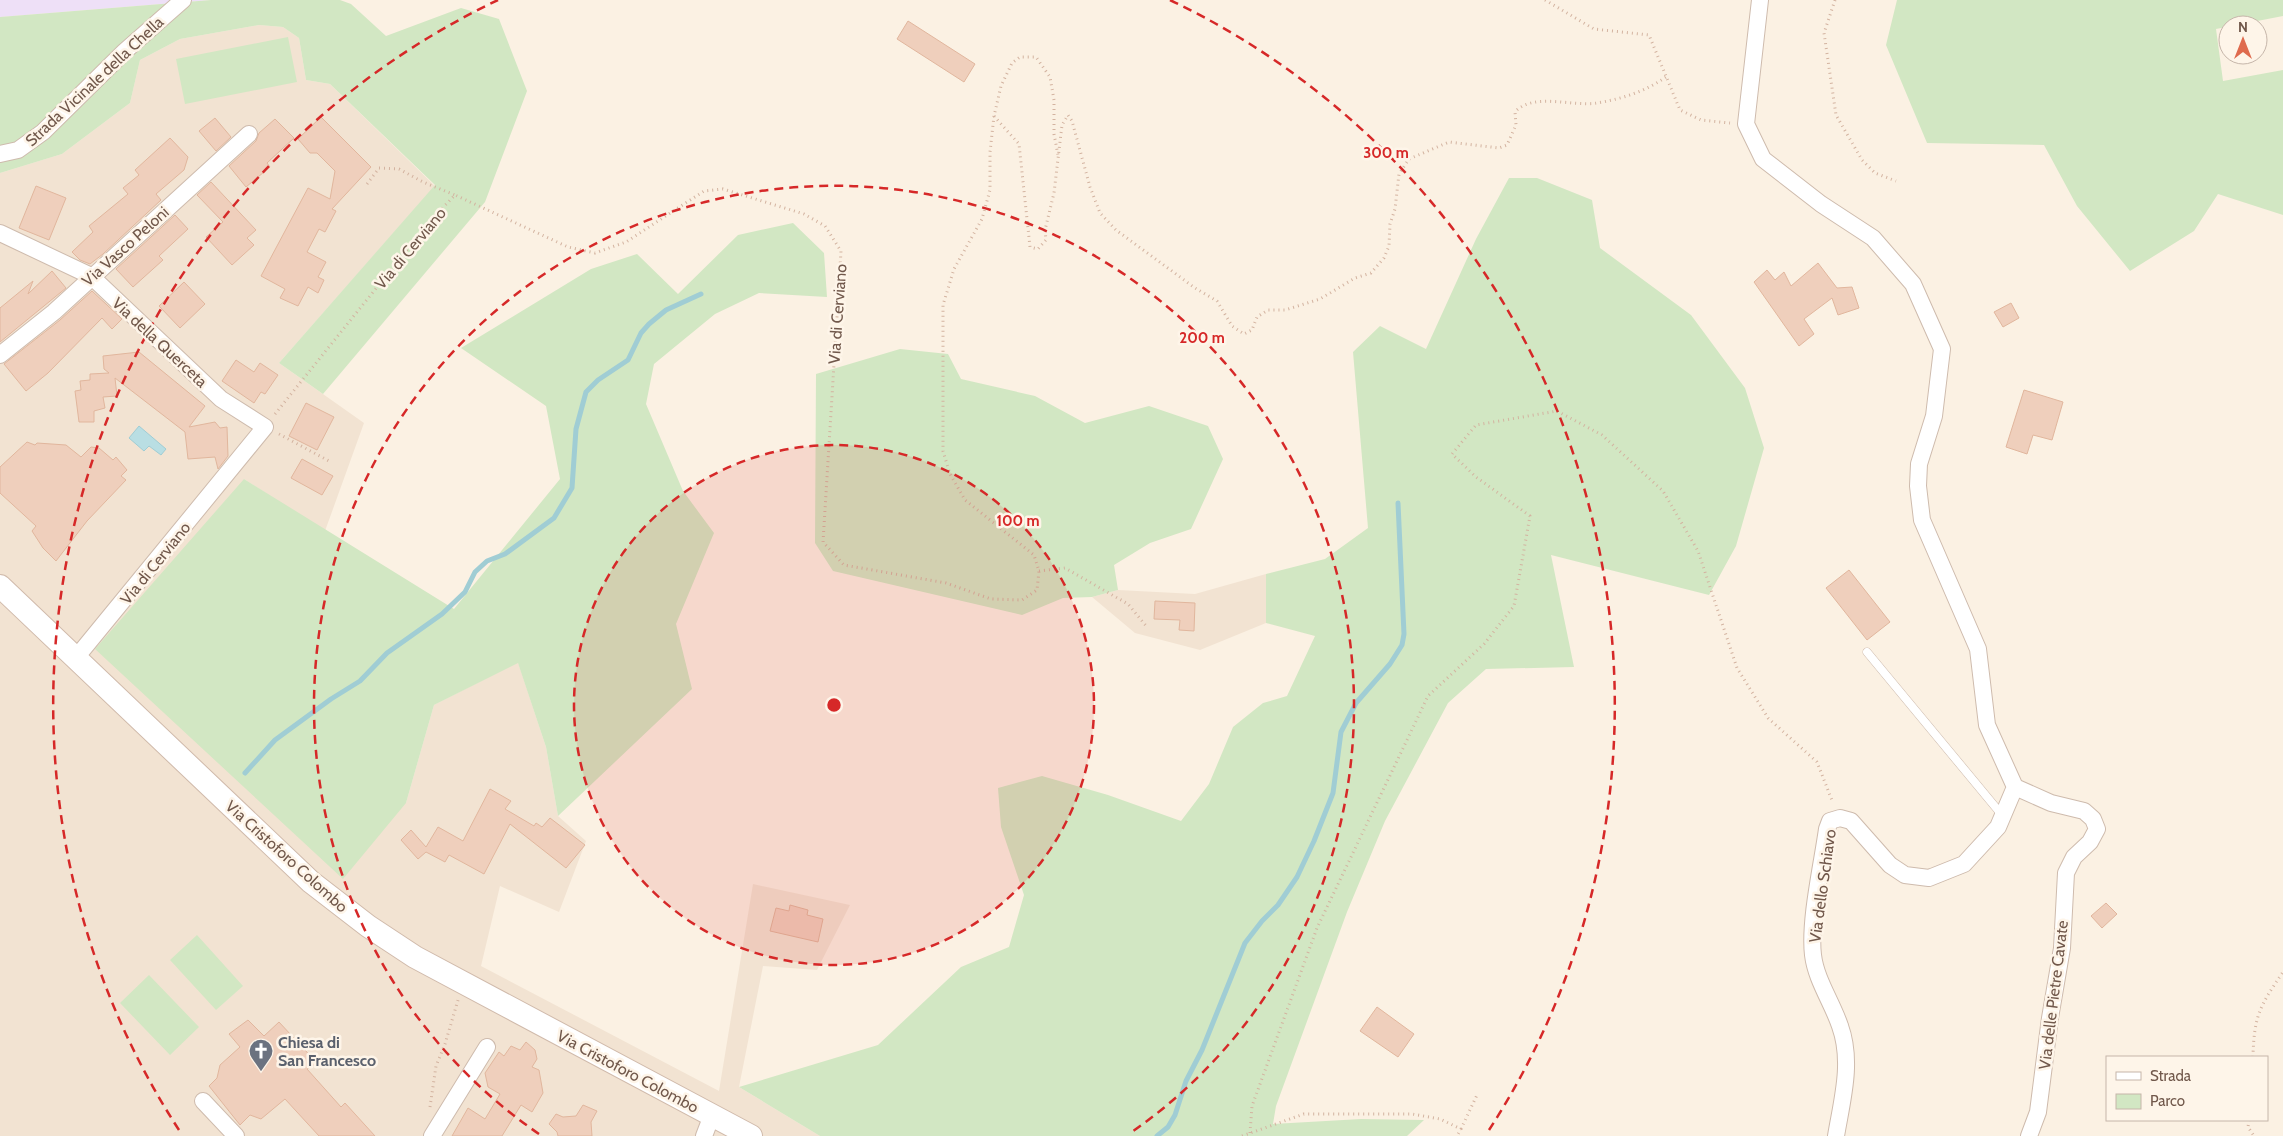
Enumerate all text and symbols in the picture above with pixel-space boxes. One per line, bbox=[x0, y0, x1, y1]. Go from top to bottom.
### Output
street label: Strada Vicinale della Chella bbox=[21, 12, 168, 150]
north arrow bbox=[2218, 15, 2268, 65]
text: N bbox=[2238, 18, 2248, 36]
text: 300 m bbox=[1363, 144, 1409, 162]
street label: Via Vasco Peloni bbox=[78, 202, 173, 290]
street label: Via di Cerviano bbox=[371, 204, 450, 293]
street label: Via di Cerviano bbox=[825, 263, 850, 365]
street label: Via della Querceta bbox=[108, 293, 211, 392]
text: 200 m bbox=[1179, 329, 1225, 347]
text: 100 m bbox=[996, 512, 1040, 530]
street label: Via di Cerviano bbox=[116, 518, 195, 608]
centre of rings bbox=[825, 696, 843, 714]
street label: Via Cristoforo Colombo bbox=[222, 797, 352, 916]
street label: Via dello Schiavo bbox=[1805, 828, 1840, 944]
street label: Via delle Pietre Cavate bbox=[2035, 919, 2072, 1071]
street label: Via Cristoforo Colombo bbox=[554, 1026, 702, 1117]
place label: Chiesa di San Francesco bbox=[278, 1033, 376, 1070]
church icon: Chiesa di San Francesco bbox=[248, 1038, 274, 1072]
legend bbox=[2106, 1056, 2268, 1121]
text: Strada bbox=[2150, 1067, 2192, 1085]
text: Parco bbox=[2150, 1092, 2185, 1110]

